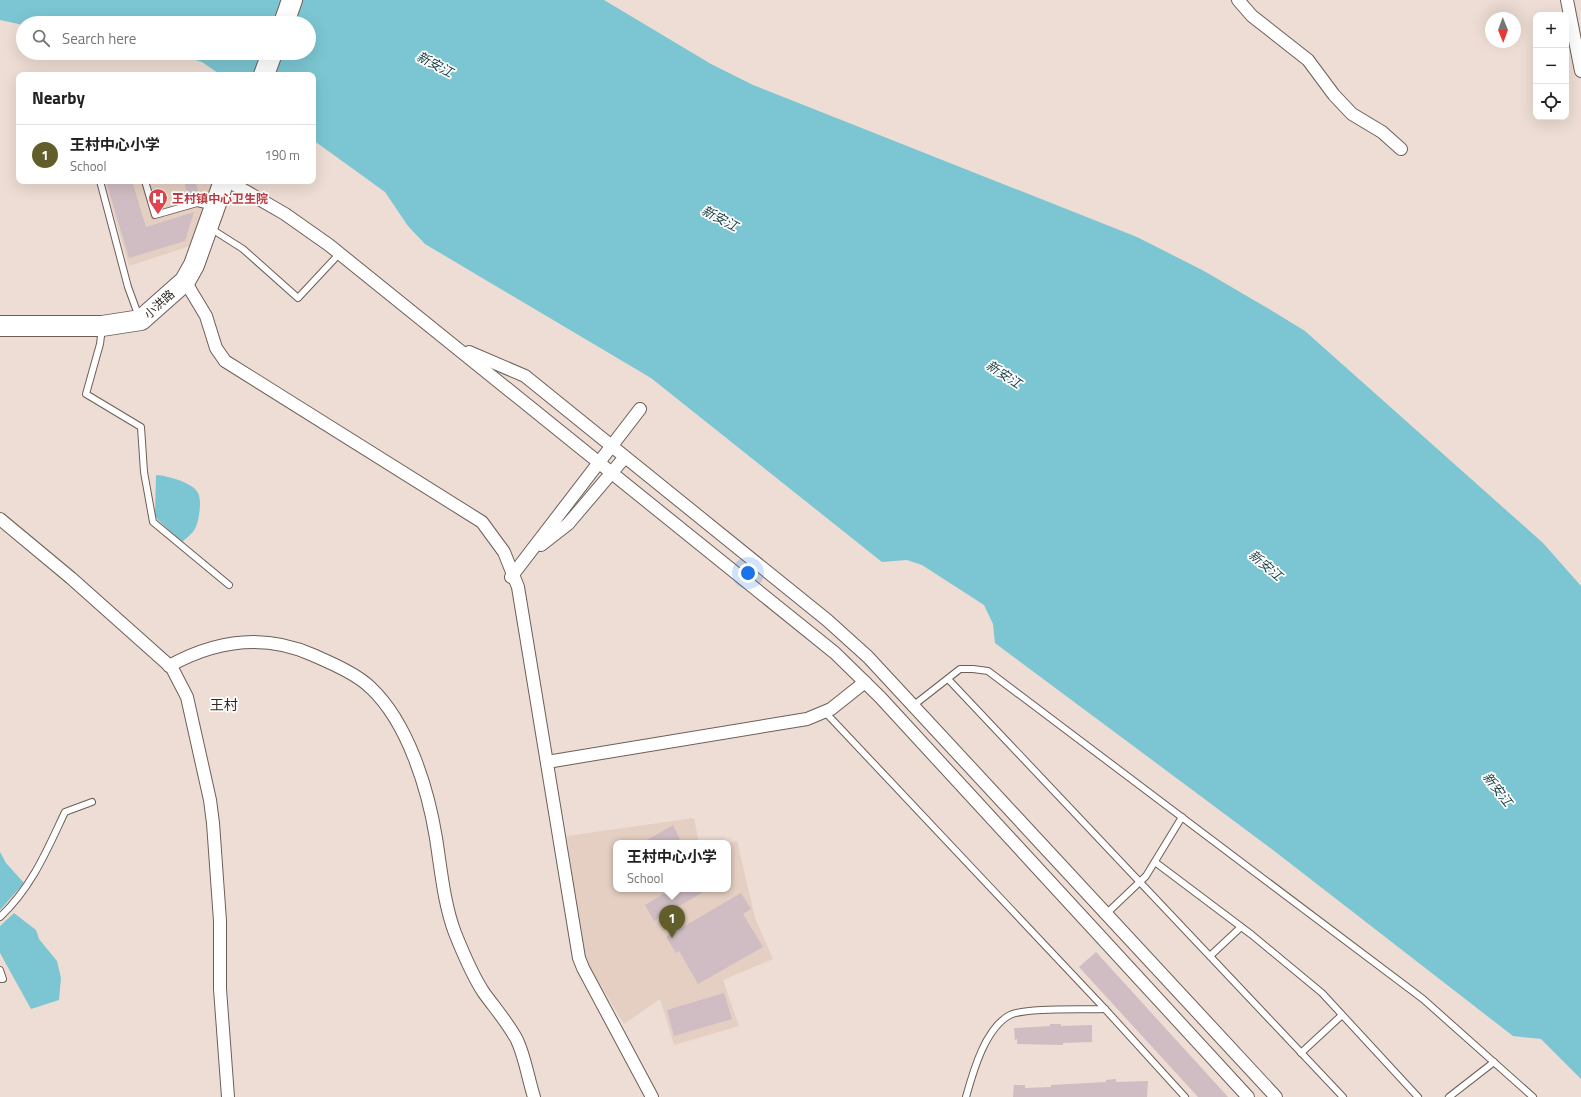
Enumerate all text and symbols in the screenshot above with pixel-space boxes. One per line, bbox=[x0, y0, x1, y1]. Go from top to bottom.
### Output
north arrow bbox=[1485, 12, 1521, 48]
map controls bbox=[1533, 12, 1569, 120]
button: + bbox=[1533, 12, 1569, 48]
search box bbox=[16, 16, 316, 60]
icon: search bbox=[30, 27, 52, 49]
text: Search here bbox=[62, 27, 136, 50]
water label: 新安江 bbox=[413, 46, 459, 83]
button: − bbox=[1533, 48, 1569, 84]
button: locate bbox=[1533, 84, 1569, 120]
text: Nearby bbox=[32, 85, 85, 111]
text: 王村中心小学 bbox=[70, 133, 160, 156]
text: 1 bbox=[41, 145, 49, 165]
text: 190 m bbox=[264, 145, 300, 165]
text: School bbox=[70, 156, 106, 176]
hospital icon: 王村镇中心卫生院 bbox=[147, 187, 169, 215]
place label: 王村镇中心卫生院 bbox=[172, 189, 268, 208]
water label: 新安江 bbox=[698, 200, 744, 237]
street label: 小洪路 bbox=[139, 285, 179, 323]
water label: 新安江 bbox=[982, 355, 1027, 394]
water label: 新安江 bbox=[1245, 545, 1289, 586]
your location bbox=[738, 563, 758, 583]
district label: 王村 bbox=[210, 694, 238, 715]
water label: 新安江 bbox=[1478, 767, 1519, 812]
popup bbox=[613, 840, 731, 892]
text: 王村中心小学 bbox=[627, 845, 717, 868]
text: School bbox=[627, 868, 663, 888]
pin: 1 bbox=[659, 905, 685, 938]

